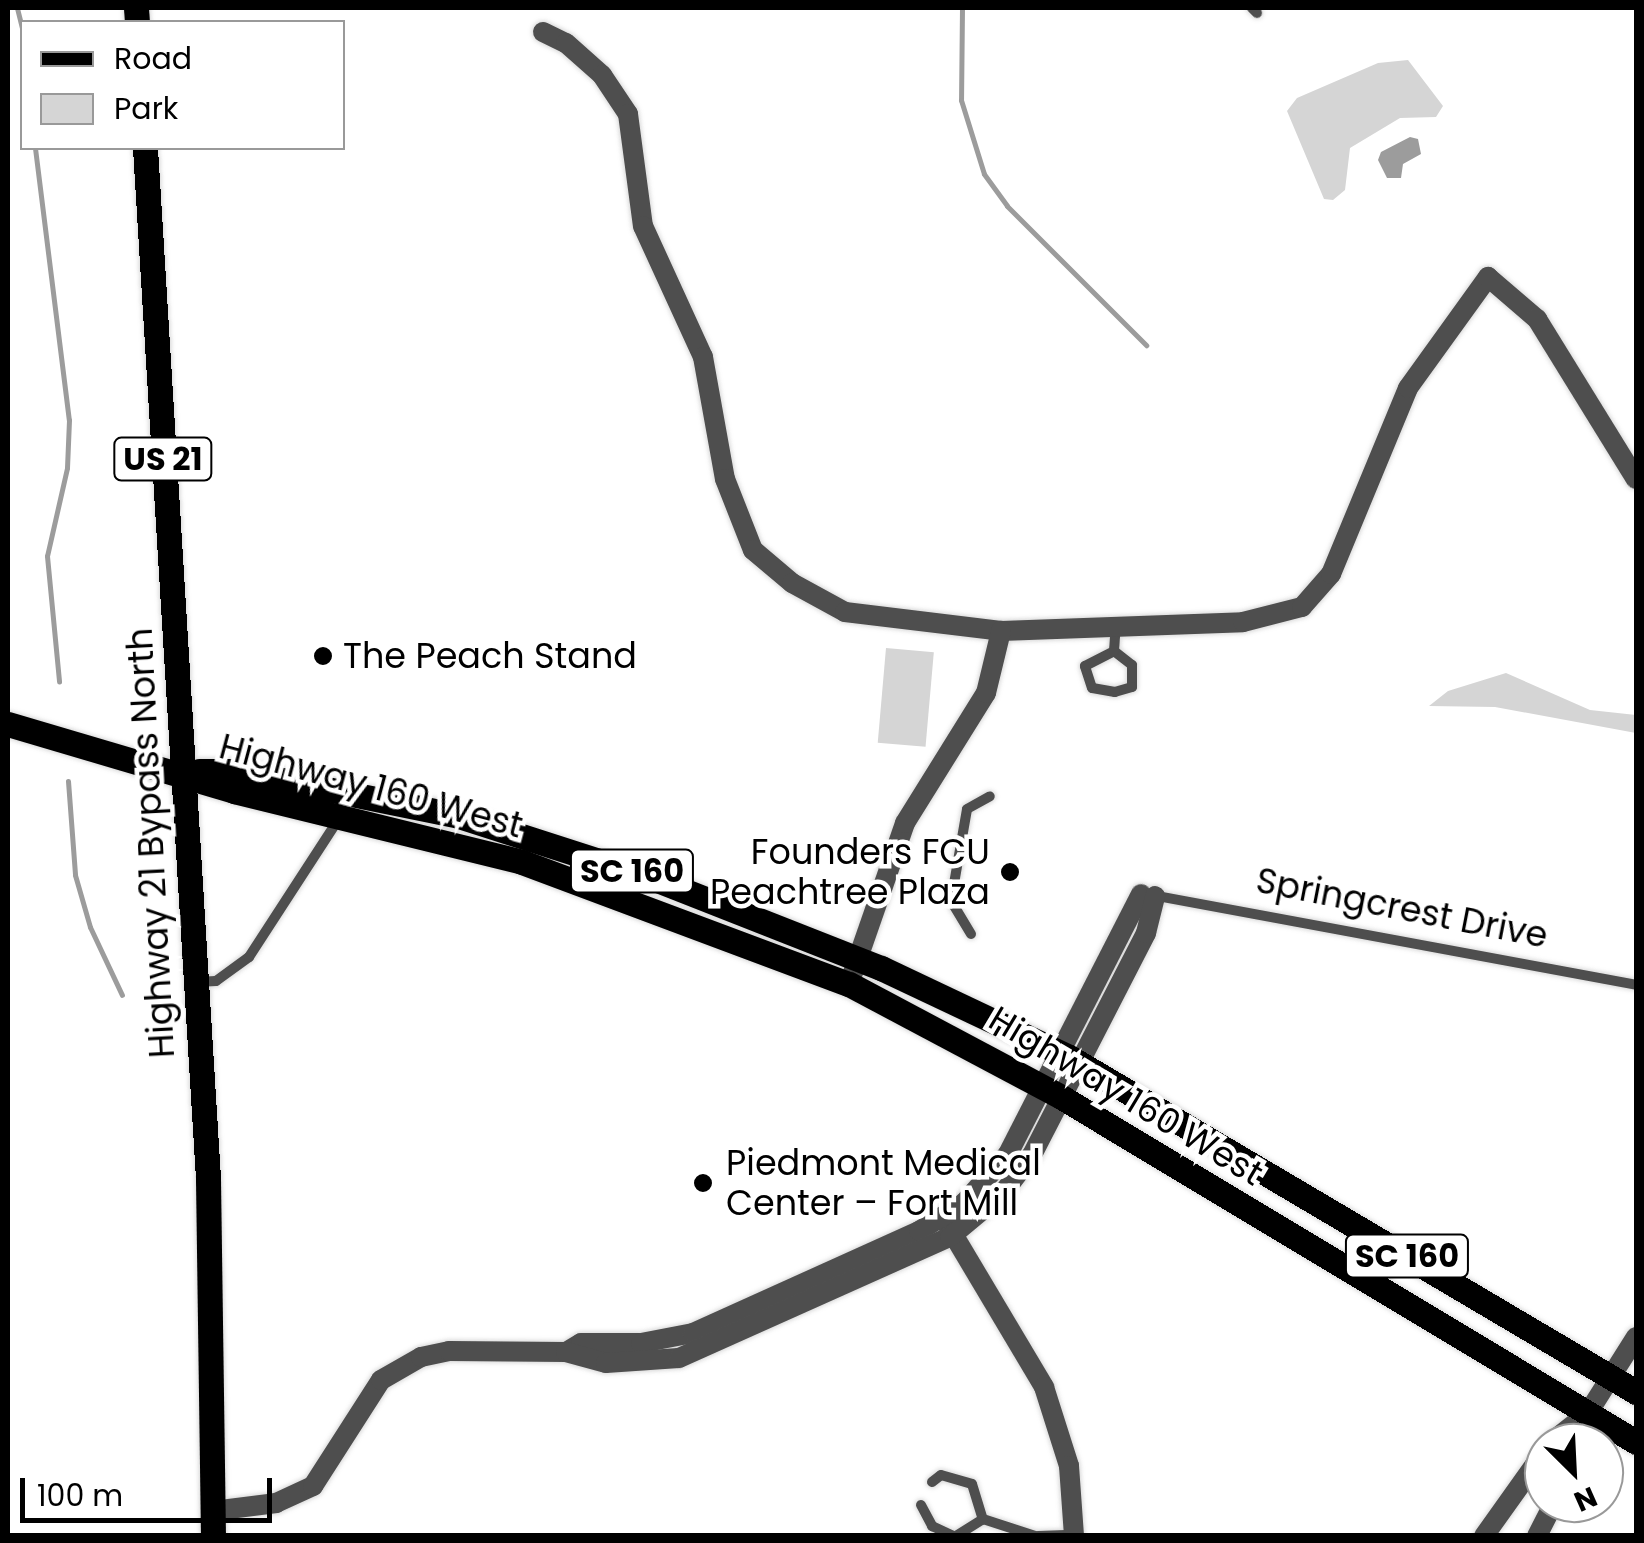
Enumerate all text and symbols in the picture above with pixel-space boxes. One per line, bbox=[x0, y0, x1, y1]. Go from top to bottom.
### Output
legend bbox=[20, 20, 345, 150]
text: Road bbox=[114, 37, 192, 80]
text: Park bbox=[114, 87, 178, 130]
road number: US 21 bbox=[113, 432, 213, 486]
street label: Highway 21 Bypass North bbox=[119, 627, 183, 1059]
place label: The Peach Stand bbox=[343, 635, 637, 677]
marker: The Peach Stand bbox=[312, 645, 334, 667]
street label: Highway 160 West bbox=[215, 725, 527, 847]
place label: Founders FCU Peachtree Plaza bbox=[710, 831, 990, 913]
road number: SC 160 bbox=[570, 844, 694, 898]
street label: Springcrest Drive bbox=[1253, 859, 1551, 957]
marker: Founders FCU Peachtree Plaza bbox=[999, 861, 1021, 883]
street label: Highway 160 West bbox=[982, 998, 1270, 1194]
place label: Piedmont Medical Center – Fort Mill bbox=[726, 1142, 1041, 1224]
marker: Piedmont Medical Center – Fort Mill bbox=[690, 1170, 716, 1196]
road number: SC 160 bbox=[1344, 1229, 1470, 1283]
north arrow bbox=[1524, 1423, 1624, 1523]
scale bar bbox=[25, 1458, 278, 1520]
text: 100 m bbox=[37, 1474, 123, 1517]
text: N bbox=[1568, 1477, 1603, 1521]

